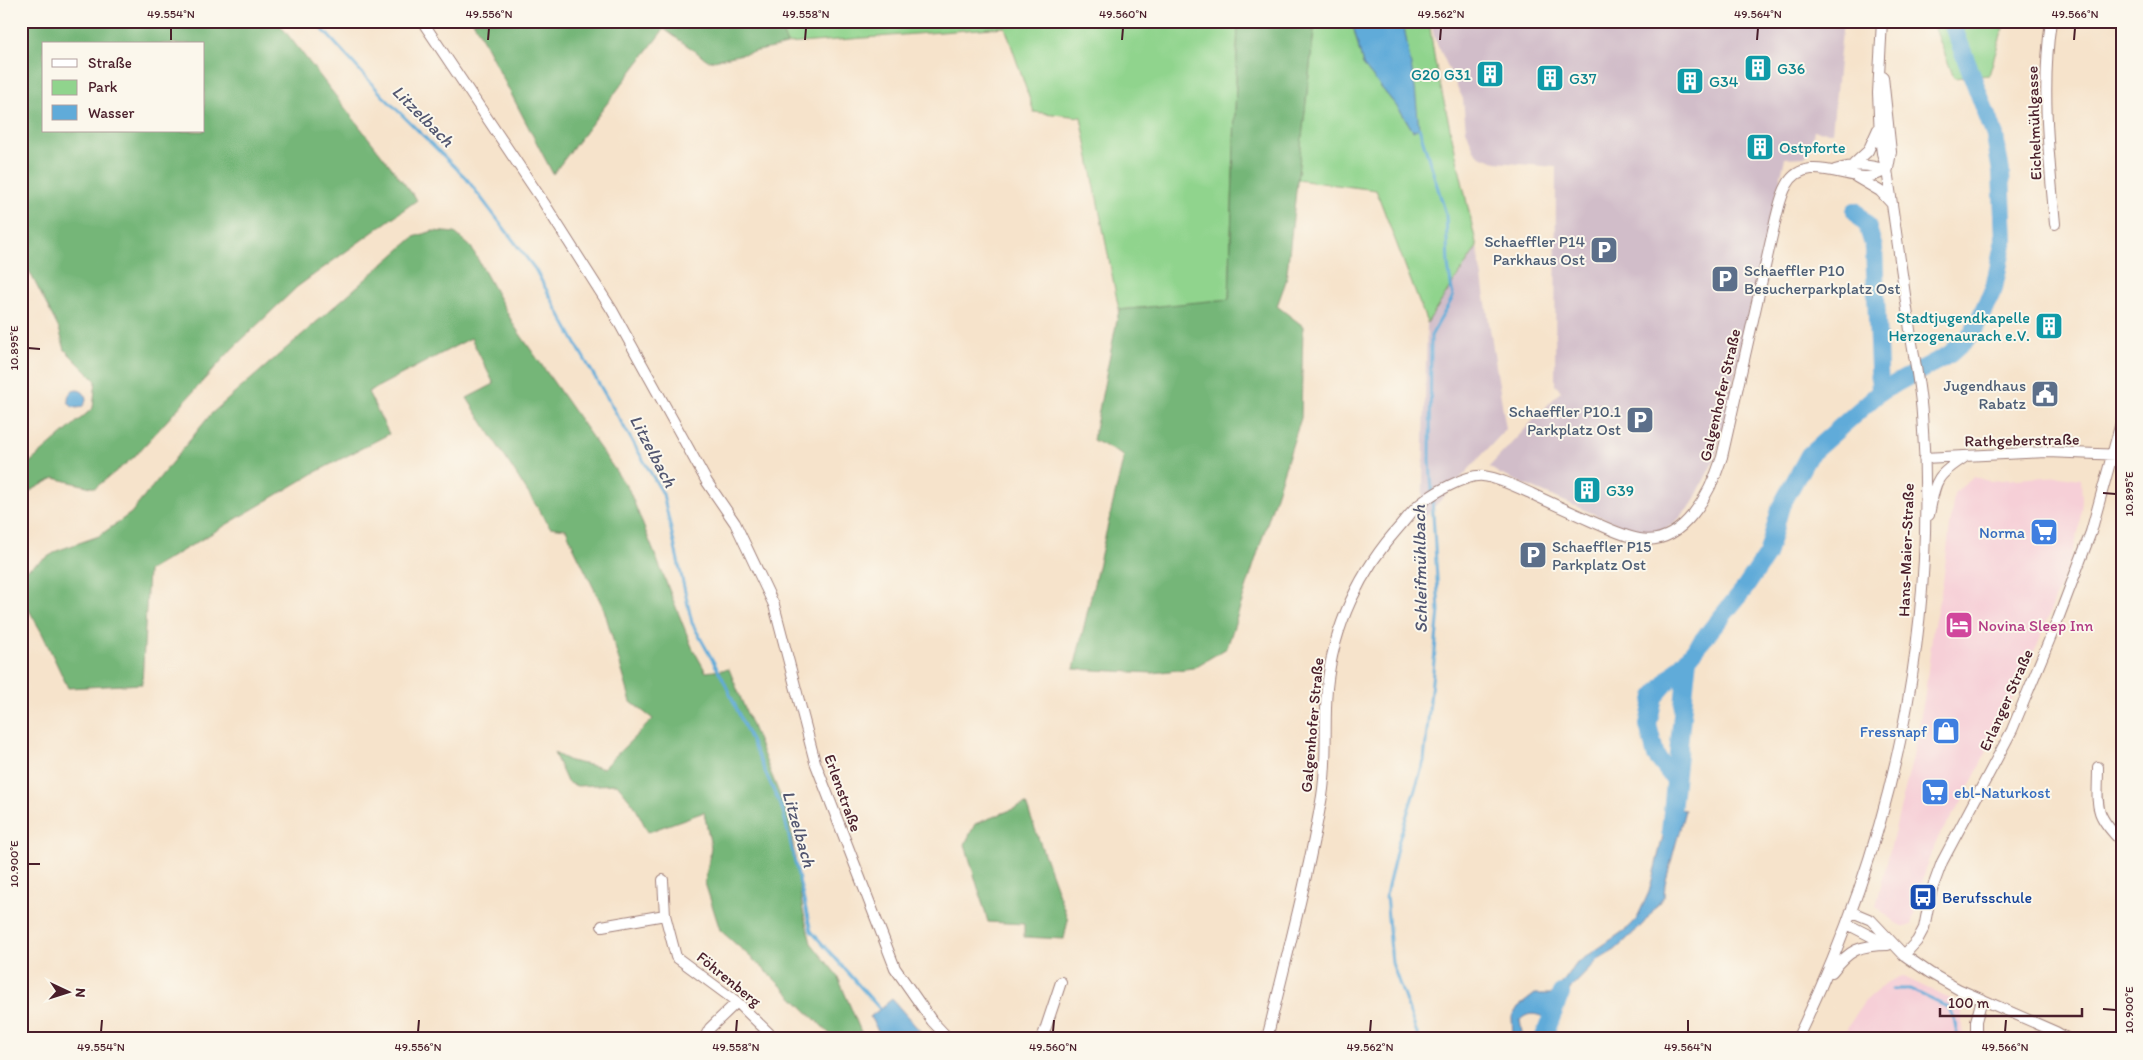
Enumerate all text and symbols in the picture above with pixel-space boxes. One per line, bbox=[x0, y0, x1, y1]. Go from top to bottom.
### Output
text: 49.554°N bbox=[147, 7, 195, 21]
text: 49.556°N bbox=[465, 7, 513, 21]
text: 49.558°N bbox=[782, 7, 830, 21]
text: 49.560°N bbox=[1099, 7, 1147, 21]
text: 49.562°N bbox=[1417, 7, 1465, 21]
text: 49.564°N bbox=[1734, 7, 1782, 21]
text: 49.566°N bbox=[2051, 7, 2099, 21]
legend bbox=[42, 42, 205, 132]
building icon: G36 bbox=[1743, 53, 1773, 83]
text: Straße bbox=[88, 54, 132, 72]
building icon: G20 G31 bbox=[1475, 59, 1505, 89]
place label: G36 bbox=[1777, 59, 1805, 78]
building icon: G37 bbox=[1535, 63, 1565, 93]
place label: G20 G31 bbox=[1411, 65, 1472, 84]
building icon: G34 bbox=[1675, 66, 1705, 96]
street label: Eichelmühlgasse bbox=[2023, 66, 2045, 180]
place label: G37 bbox=[1569, 69, 1597, 88]
place label: G34 bbox=[1709, 72, 1739, 91]
text: Park bbox=[88, 78, 118, 96]
water label: Litzelbach bbox=[387, 80, 459, 152]
text: Wasser bbox=[88, 104, 135, 122]
building icon: Ostpforte bbox=[1745, 132, 1775, 162]
place label: Ostpforte bbox=[1779, 138, 1846, 157]
place label: Schaeffler P14 Parkhaus Ost bbox=[1484, 232, 1585, 269]
parking icon: Schaeffler P14 Parkhaus Ost bbox=[1589, 235, 1619, 265]
place label: Schaeffler P10 Besucherparkplatz Ost bbox=[1744, 261, 1901, 298]
parking icon: Schaeffler P10 Besucherparkplatz Ost bbox=[1710, 264, 1740, 294]
place label: Stadtjugendkapelle Herzogenaurach e.V. bbox=[1889, 308, 2030, 345]
building icon: Stadtjugendkapelle Herzogenaurach e.V. bbox=[2034, 311, 2064, 341]
text: 10.895°E bbox=[7, 325, 21, 371]
street label: Galgenhofer Straße bbox=[1696, 327, 1745, 463]
place label: Jugendhaus Rabatz bbox=[1944, 376, 2027, 413]
public building icon: Jugendhaus Rabatz bbox=[2030, 379, 2060, 409]
place label: Schaeffler P10.1 Parkplatz Ost bbox=[1509, 402, 1622, 439]
parking icon: Schaeffler P10.1 Parkplatz Ost bbox=[1625, 405, 1655, 435]
water label: Litzelbach bbox=[625, 411, 681, 491]
street label: Rathgeberstraße bbox=[1964, 429, 2080, 451]
text: 10.895°E bbox=[2122, 471, 2136, 517]
building icon: G39 bbox=[1572, 475, 1602, 505]
place label: G39 bbox=[1606, 481, 1634, 500]
street label: Hans-Maier-Straße bbox=[1894, 483, 1918, 617]
water label: Schleifmühlbach bbox=[1408, 504, 1432, 634]
supermarket icon: Norma bbox=[2029, 517, 2059, 547]
place label: Norma bbox=[1979, 523, 2025, 542]
place label: Schaeffler P15 Parkplatz Ost bbox=[1552, 537, 1651, 574]
parking icon: Schaeffler P15 Parkplatz Ost bbox=[1518, 540, 1548, 570]
hotel icon: Novina Sleep Inn bbox=[1944, 610, 1974, 640]
place label: Novina Sleep Inn bbox=[1978, 616, 2093, 635]
street label: Erlanger Straße bbox=[1975, 646, 2037, 754]
street label: Galgenhofer Straße bbox=[1297, 656, 1327, 793]
shop icon: Fressnapf bbox=[1931, 716, 1961, 746]
place label: Fressnapf bbox=[1860, 722, 1928, 741]
street label: Erlenstraße bbox=[820, 752, 866, 835]
supermarket icon: ebl-Naturkost bbox=[1920, 777, 1950, 807]
place label: ebl-Naturkost bbox=[1954, 783, 2050, 802]
water label: Litzelbach bbox=[778, 788, 821, 870]
text: 10.900°E bbox=[7, 840, 21, 888]
bus stop icon: Berufsschule bbox=[1908, 882, 1938, 912]
place label: Berufsschule bbox=[1942, 888, 2032, 907]
street label: Föhrenberg bbox=[693, 947, 766, 1011]
north arrow bbox=[42, 968, 92, 1018]
scale bar bbox=[1940, 985, 2083, 1017]
text: 10.900°E bbox=[2122, 986, 2136, 1034]
text: N bbox=[72, 988, 89, 998]
text: 100 m bbox=[1948, 994, 1990, 1012]
text: 49.554°N bbox=[77, 1040, 125, 1054]
text: 49.556°N bbox=[394, 1040, 442, 1054]
text: 49.558°N bbox=[712, 1040, 760, 1054]
text: 49.560°N bbox=[1029, 1040, 1077, 1054]
text: 49.562°N bbox=[1346, 1040, 1394, 1054]
text: 49.564°N bbox=[1664, 1040, 1712, 1054]
text: 49.566°N bbox=[1981, 1040, 2029, 1054]

